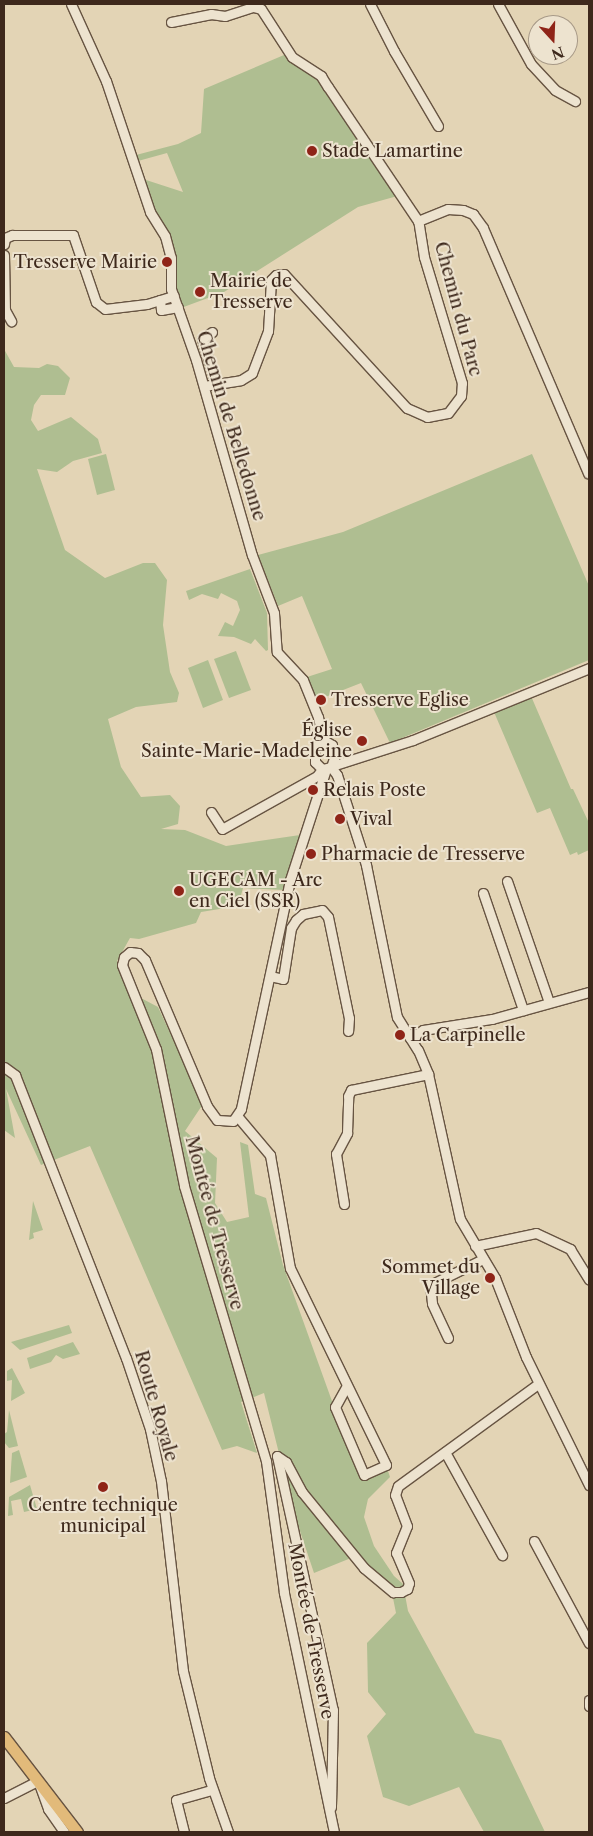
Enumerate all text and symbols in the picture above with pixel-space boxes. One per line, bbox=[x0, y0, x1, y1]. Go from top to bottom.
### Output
north arrow bbox=[528, 15, 578, 65]
text: N bbox=[549, 43, 567, 64]
place label: Stade Lamartine bbox=[322, 140, 463, 162]
marker: Stade Lamartine bbox=[306, 145, 318, 157]
street label: Chemin du Parc bbox=[430, 239, 486, 379]
place label: Tresserve Mairie bbox=[14, 251, 157, 273]
marker: Tresserve Mairie bbox=[161, 256, 173, 268]
place label: Mairie de Tresserve bbox=[210, 271, 292, 314]
marker: Mairie de Tresserve bbox=[194, 286, 206, 298]
street label: Chemin de Belledonne bbox=[192, 328, 270, 524]
place label: Tresserve Eglise bbox=[331, 689, 469, 711]
marker: Tresserve Eglise bbox=[315, 694, 327, 706]
place label: Église Sainte-Marie-Madeleine bbox=[141, 720, 352, 762]
marker: Église Sainte-Marie-Madeleine bbox=[356, 735, 368, 747]
place label: Relais Poste bbox=[323, 779, 426, 801]
marker: Relais Poste bbox=[307, 784, 319, 796]
place label: Vival bbox=[350, 808, 392, 830]
marker: Vival bbox=[334, 813, 346, 825]
place label: Pharmacie de Tresserve bbox=[321, 843, 526, 865]
marker: Pharmacie de Tresserve bbox=[305, 848, 317, 860]
place label: UGECAM - Arc en Ciel (SSR) bbox=[189, 870, 323, 912]
marker: UGECAM - Arc en Ciel (SSR) bbox=[173, 885, 185, 897]
place label: La Carpinelle bbox=[410, 1024, 526, 1046]
marker: La Carpinelle bbox=[394, 1029, 406, 1041]
street label: Montée de Tresserve bbox=[180, 1133, 248, 1313]
place label: Sommet du Village bbox=[381, 1257, 480, 1300]
marker: Sommet du Village bbox=[484, 1272, 496, 1284]
street label: Route Royale bbox=[130, 1348, 182, 1464]
marker: Centre technique municipal bbox=[97, 1481, 109, 1493]
place label: Centre technique municipal bbox=[28, 1495, 178, 1538]
street label: Montée de Tresserve bbox=[283, 1541, 339, 1721]

